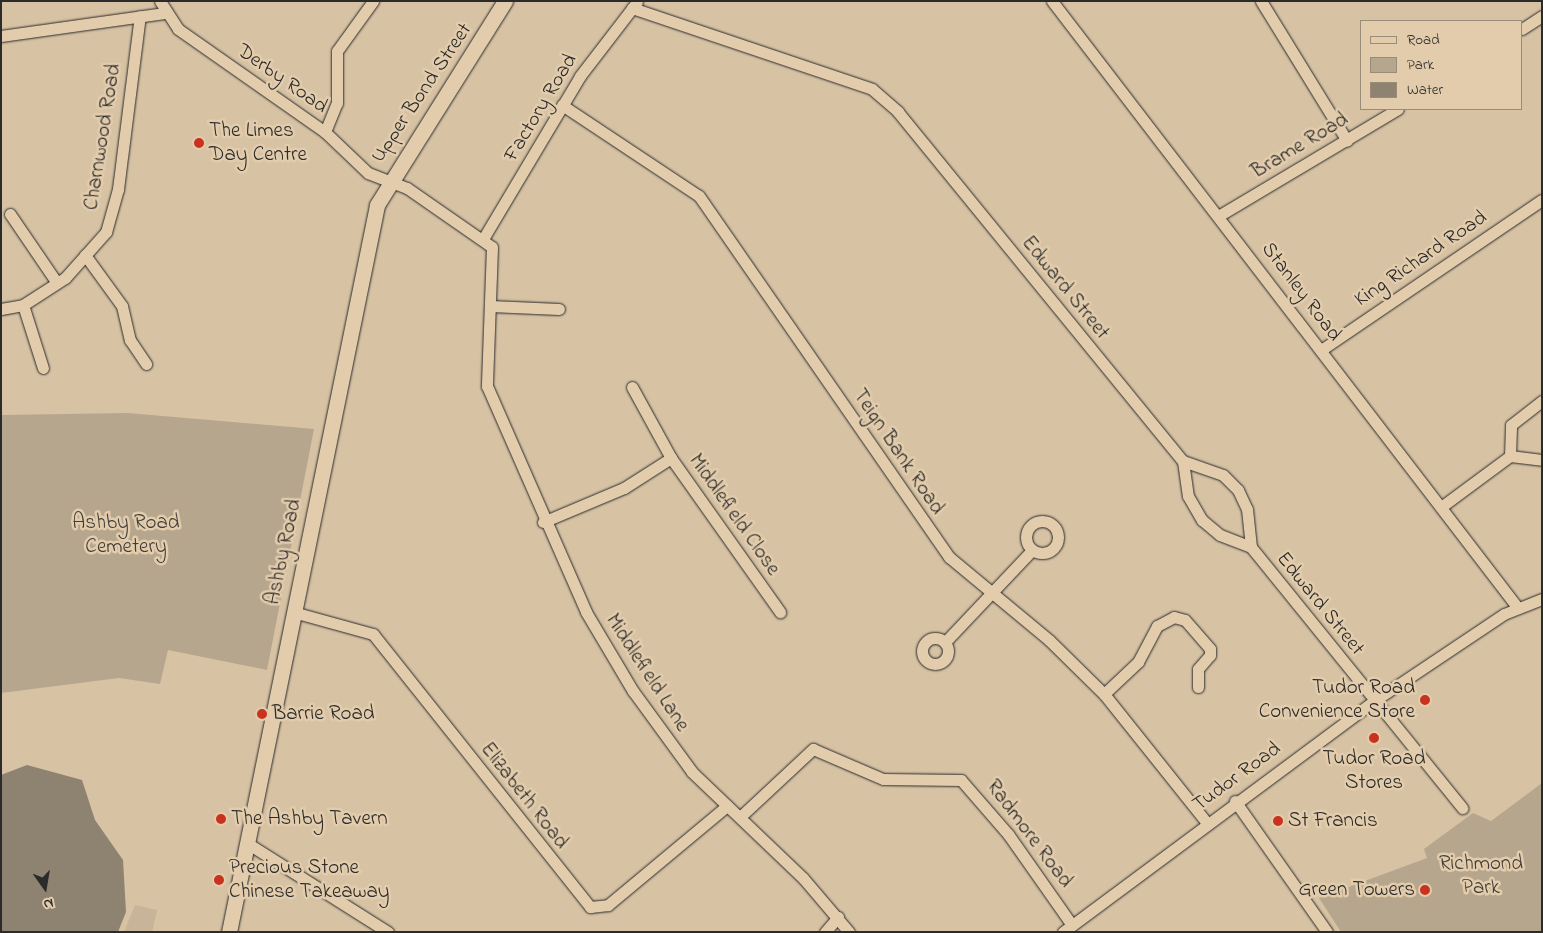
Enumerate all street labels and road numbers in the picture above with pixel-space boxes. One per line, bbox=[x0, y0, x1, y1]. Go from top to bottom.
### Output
street label: Upper Bond Street bbox=[366, 19, 478, 167]
street label: Derby Road bbox=[232, 39, 332, 119]
street label: Factory Road bbox=[499, 49, 583, 167]
street label: Charnwood Road bbox=[79, 62, 127, 212]
street label: Brame Road bbox=[1247, 107, 1353, 185]
street label: King Richard Road bbox=[1350, 205, 1492, 313]
street label: Edward Street bbox=[1016, 231, 1114, 345]
street label: Stanley Road bbox=[1255, 237, 1347, 347]
street label: Teign Bank Road bbox=[847, 384, 949, 520]
street label: Middlefield Close bbox=[683, 449, 785, 581]
street label: Ashby Road bbox=[261, 497, 307, 607]
street label: Edward Street bbox=[1271, 547, 1369, 661]
street label: Middlefield Lane bbox=[600, 609, 694, 737]
street label: Tudor Road bbox=[1188, 737, 1286, 817]
street label: Elizabeth Road bbox=[474, 738, 574, 854]
street label: Radmore Road bbox=[980, 775, 1078, 893]

